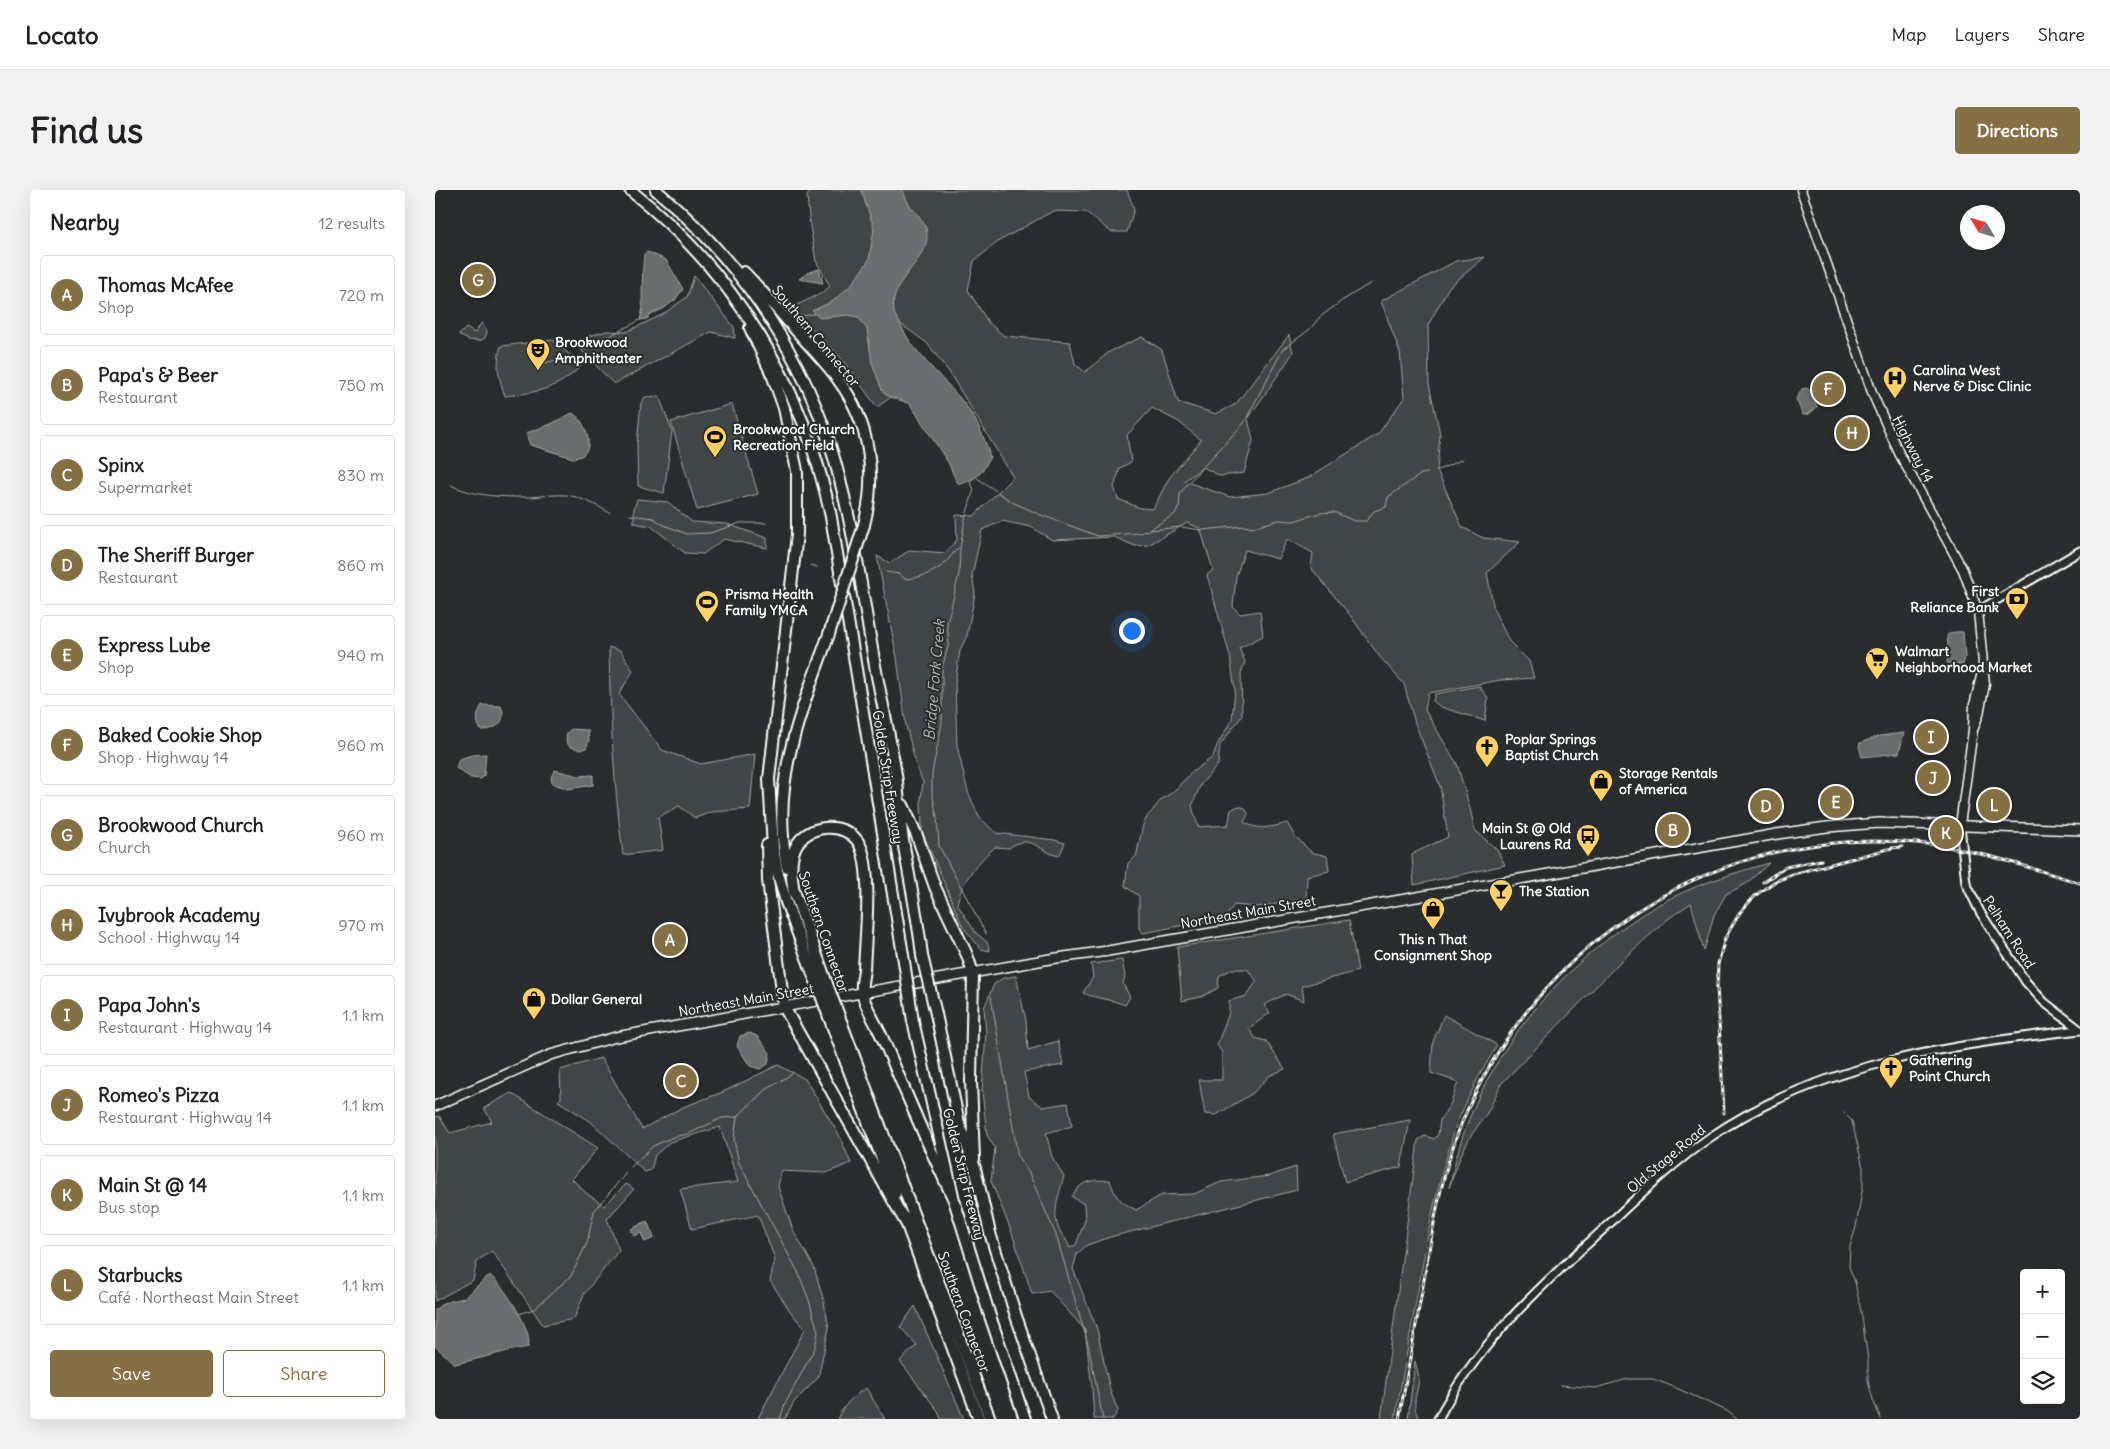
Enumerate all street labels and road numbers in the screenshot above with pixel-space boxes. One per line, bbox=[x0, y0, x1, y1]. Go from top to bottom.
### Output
street label: Southern Connector bbox=[768, 281, 864, 391]
street label: Highway 14 bbox=[1888, 412, 1938, 486]
street label: Golden Strip Freeway bbox=[869, 709, 907, 845]
street label: Southern Connector bbox=[795, 869, 853, 995]
street label: Northeast Main Street bbox=[1179, 891, 1317, 933]
street label: Pelham Road bbox=[1979, 892, 2039, 972]
street label: Northeast Main Street bbox=[677, 979, 815, 1021]
street label: Golden Strip Freeway bbox=[939, 1106, 989, 1242]
street label: Old Stage Road bbox=[1623, 1121, 1709, 1197]
street label: Southern Connector bbox=[934, 1249, 994, 1375]

